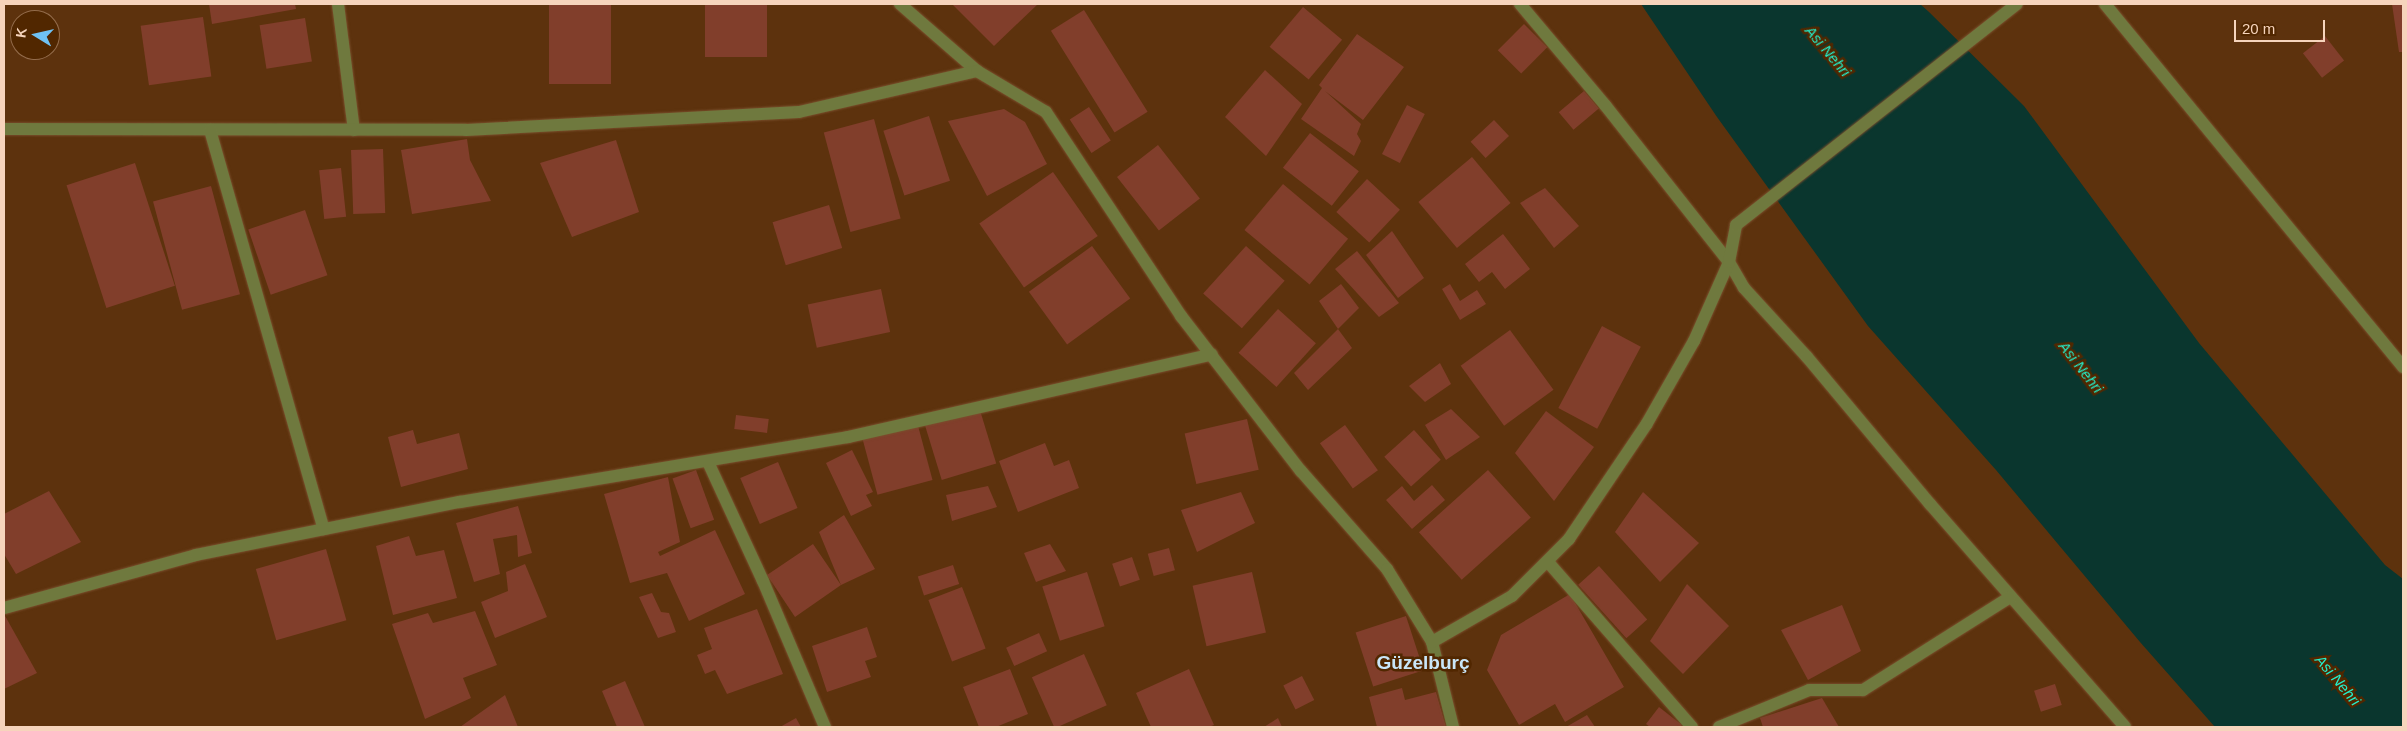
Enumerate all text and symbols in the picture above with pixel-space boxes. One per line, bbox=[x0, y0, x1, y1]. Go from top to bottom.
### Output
north arrow bbox=[10, 10, 60, 60]
scale bar bbox=[2237, 10, 2328, 42]
text: 20 m bbox=[2242, 20, 2275, 37]
water label: Asi Nehri bbox=[1802, 22, 1854, 80]
text: K bbox=[12, 27, 30, 39]
water label: Asi Nehri bbox=[2055, 337, 2107, 397]
water label: Asi Nehri bbox=[2312, 651, 2364, 709]
district label: Güzelburç bbox=[1377, 652, 1469, 674]

